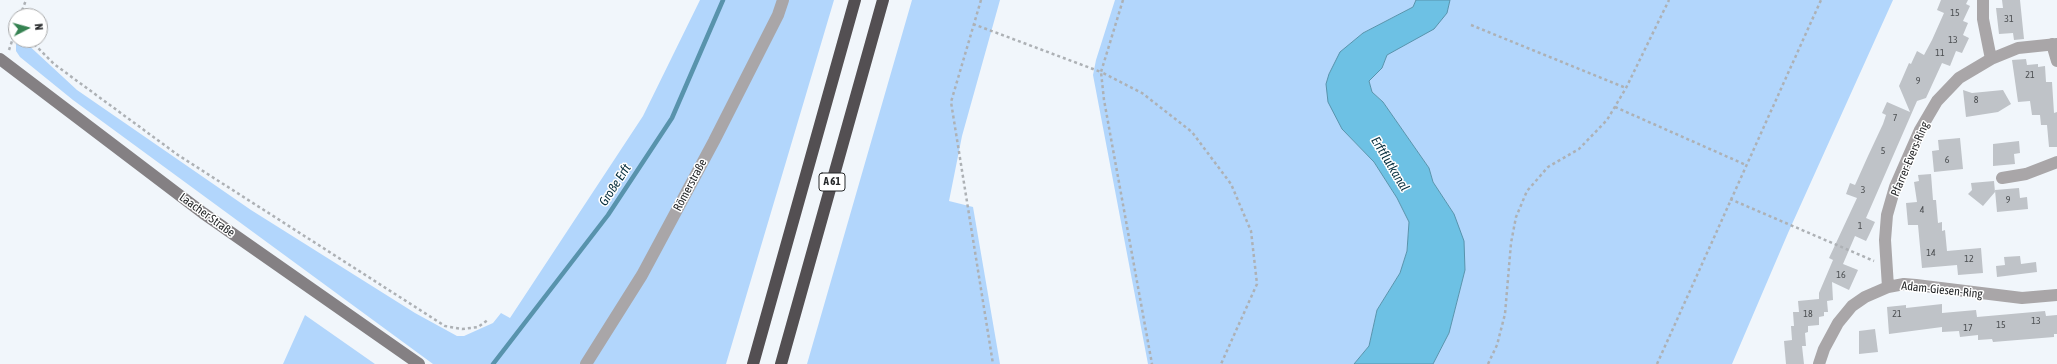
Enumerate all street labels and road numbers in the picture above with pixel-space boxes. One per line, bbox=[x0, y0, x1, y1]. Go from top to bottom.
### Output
street label: Pfarrer-Evers-Ring bbox=[1888, 119, 1932, 199]
street label: Römerstraße bbox=[670, 156, 710, 214]
road number: A 61 bbox=[819, 173, 845, 191]
street label: Laacher Straße bbox=[176, 190, 238, 240]
street label: Adam-Giesen-Ring bbox=[1901, 279, 1983, 301]

